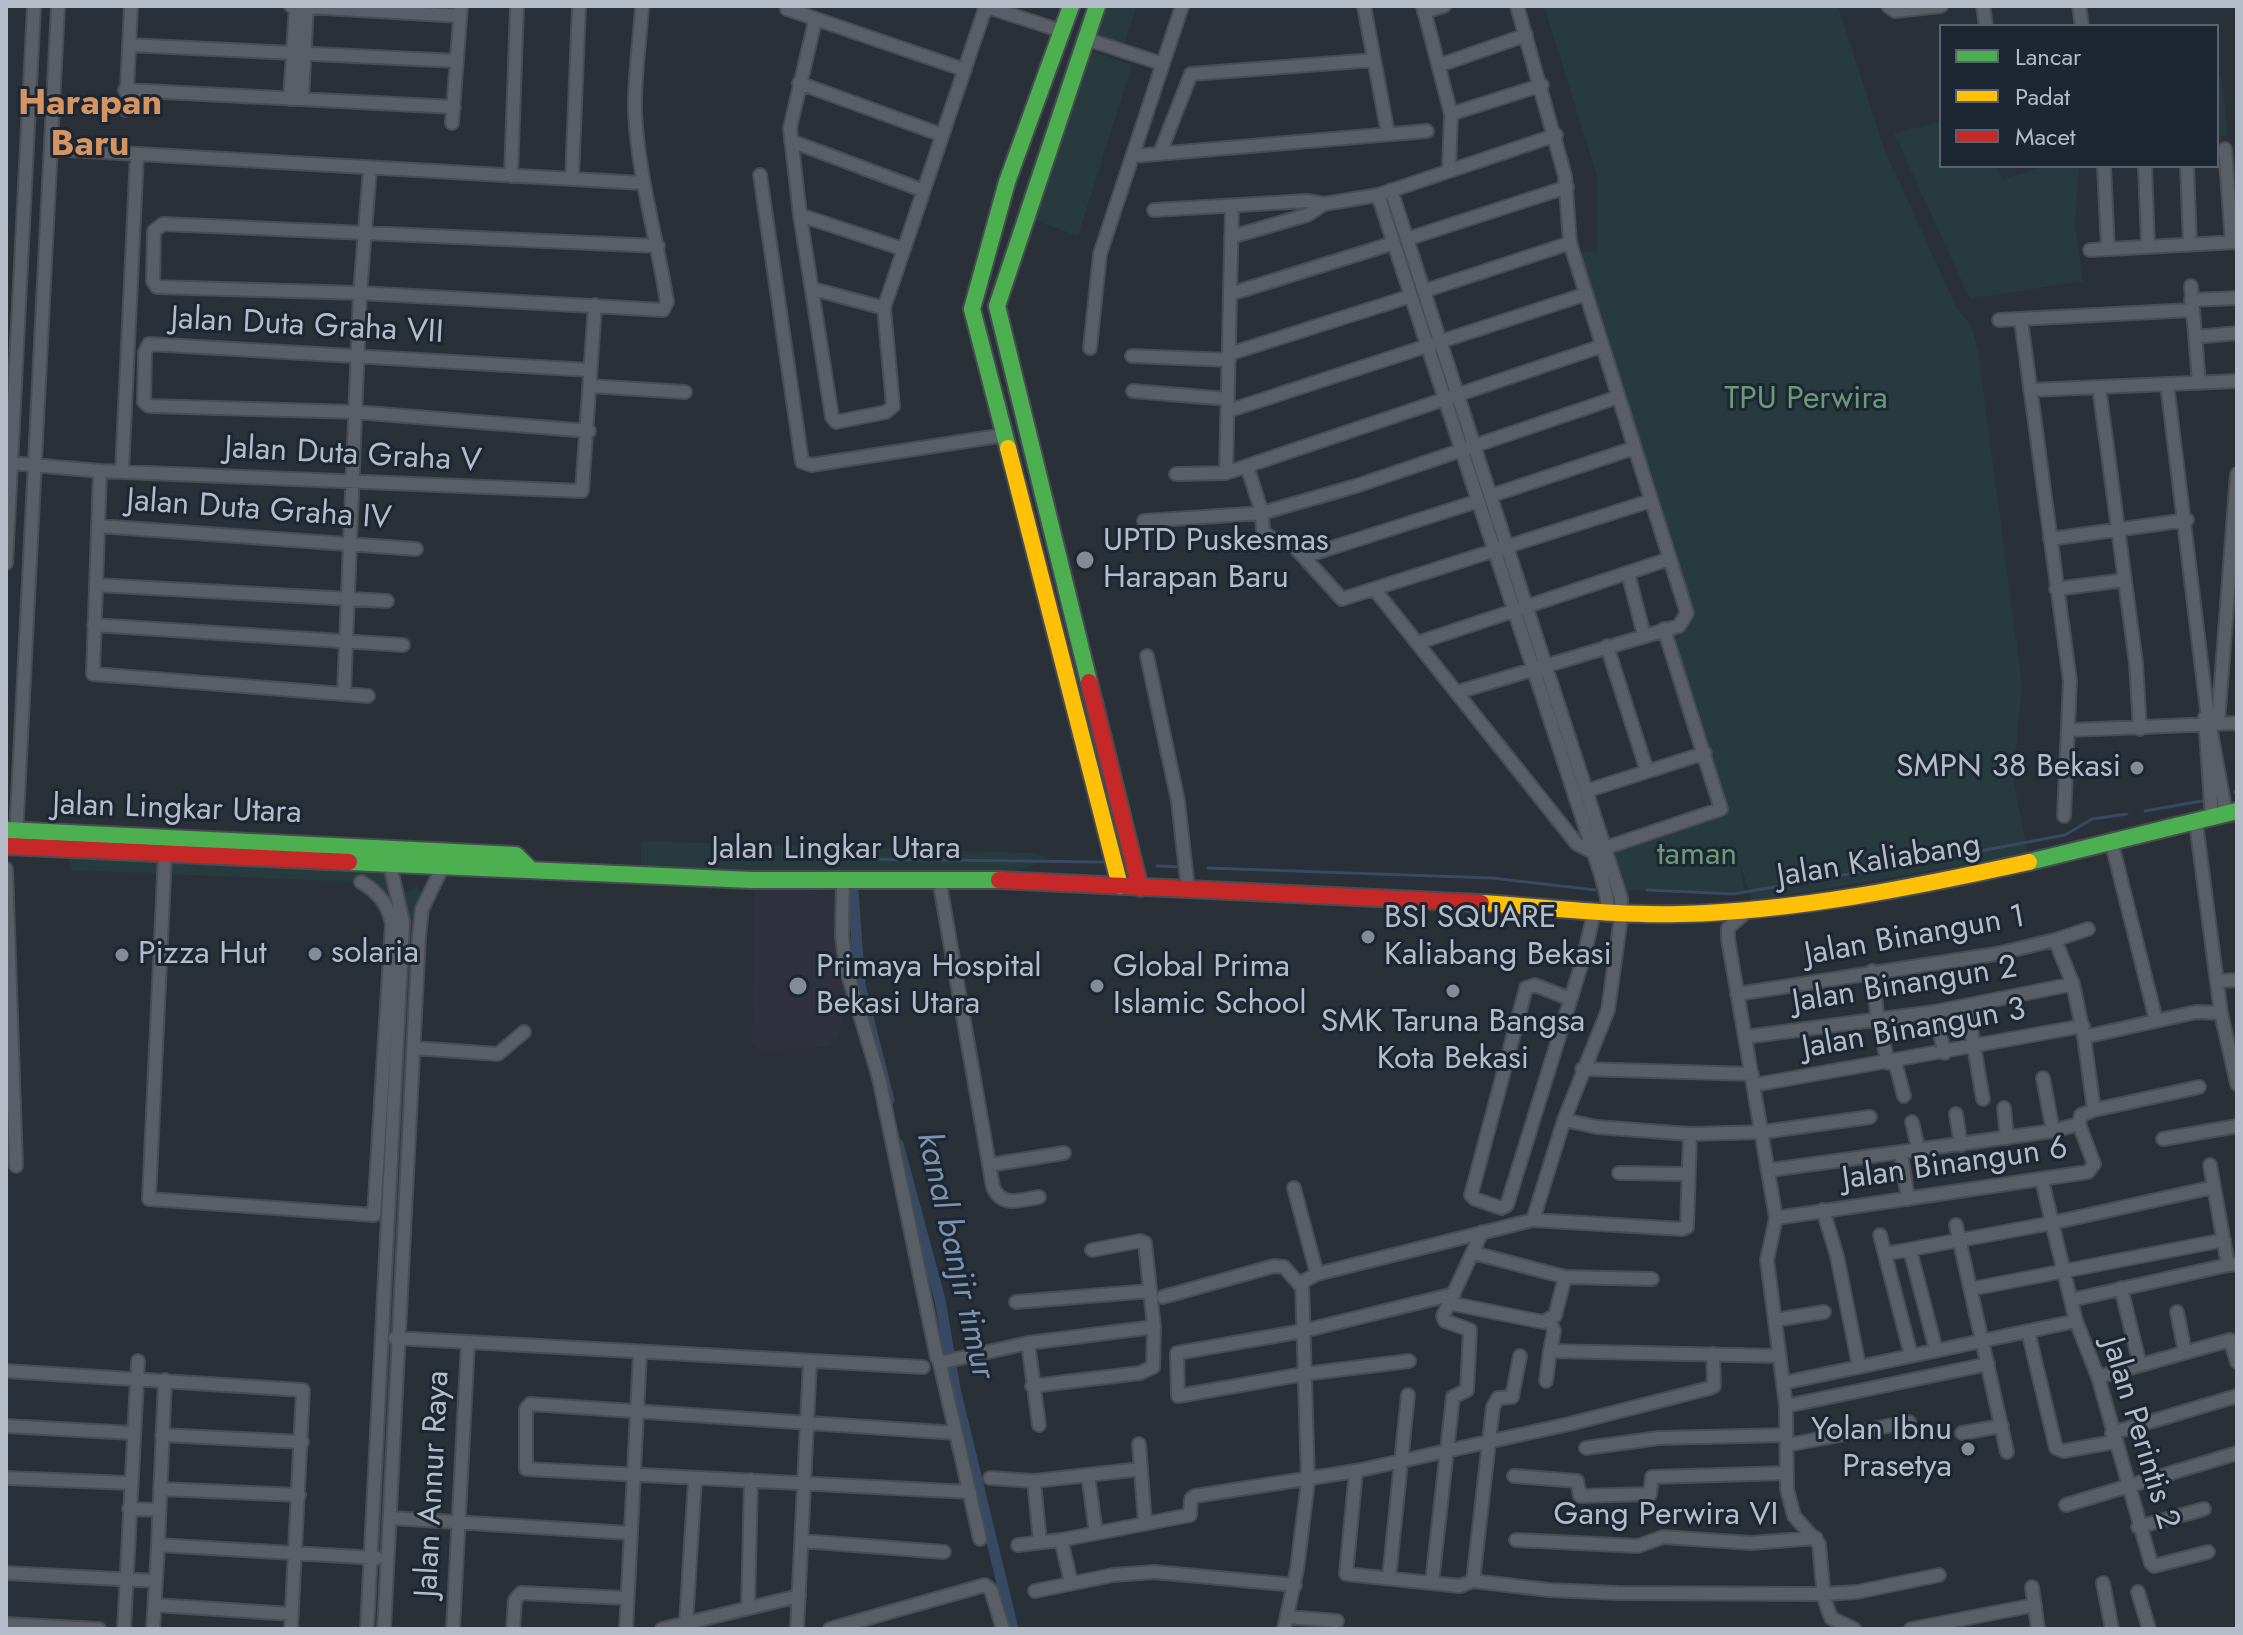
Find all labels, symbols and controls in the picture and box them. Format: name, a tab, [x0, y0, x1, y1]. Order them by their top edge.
legend	[1939, 24, 2219, 168]
text: Lancar	[2015, 39, 2081, 74]
text: Padat	[2015, 79, 2070, 114]
district label: Harapan Baru	[18, 83, 162, 168]
text: Macet	[2015, 119, 2076, 154]
street label: Jalan Duta Graha VII	[170, 301, 444, 353]
park label: TPU Perwira	[1724, 381, 1888, 419]
street label: Jalan Duta Graha V	[223, 430, 483, 482]
street label: Jalan Duta Graha IV	[125, 483, 393, 539]
place label: UPTD Puskesmas Harapan Baru	[1103, 523, 1329, 598]
marker: UPTD Puskesmas Harapan Baru	[1074, 549, 1096, 571]
place label: SMPN 38 Bekasi	[1896, 749, 2121, 787]
marker: SMPN 38 Bekasi	[2128, 759, 2146, 777]
street label: Jalan Lingkar Utara	[52, 786, 302, 834]
street label: Jalan Kaliabang	[1775, 827, 1983, 897]
street label: Jalan Lingkar Utara	[711, 831, 961, 869]
park label: taman	[1657, 837, 1737, 875]
street label: Jalan Binangun 1	[1802, 899, 2028, 975]
place label: BSI SQUARE Kaliabang Bekasi	[1384, 900, 1612, 975]
marker: BSI SQUARE Kaliabang Bekasi	[1359, 928, 1377, 946]
place label: solaria	[331, 935, 419, 973]
place label: Pizza Hut	[138, 936, 267, 974]
marker: solaria	[306, 945, 324, 963]
marker: Pizza Hut	[113, 946, 131, 964]
place label: Primaya Hospital Bekasi Utara	[816, 949, 1042, 1024]
place label: Global Prima Islamic School	[1113, 949, 1307, 1024]
street label: Jalan Binangun 2	[1790, 949, 2020, 1023]
marker: Primaya Hospital Bekasi Utara	[787, 975, 809, 997]
marker: Global Prima Islamic School	[1088, 977, 1106, 995]
marker: SMK Taruna Bangsa Kota Bekasi	[1444, 982, 1462, 1000]
street label: Jalan Binangun 3	[1799, 991, 2029, 1069]
place label: SMK Taruna Bangsa Kota Bekasi	[1321, 1004, 1585, 1079]
water label: kanal banjir timur	[906, 1129, 1002, 1383]
street label: Jalan Binangun 6	[1840, 1130, 2070, 1200]
street label: Jalan Perintis 2	[2092, 1334, 2186, 1534]
street label: Jalan Annur Raya	[409, 1370, 459, 1598]
place label: Yolan Ibnu Prasetya	[1811, 1412, 1952, 1487]
marker: Yolan Ibnu Prasetya	[1959, 1440, 1977, 1458]
street label: Gang Perwira VI	[1554, 1497, 1778, 1535]

